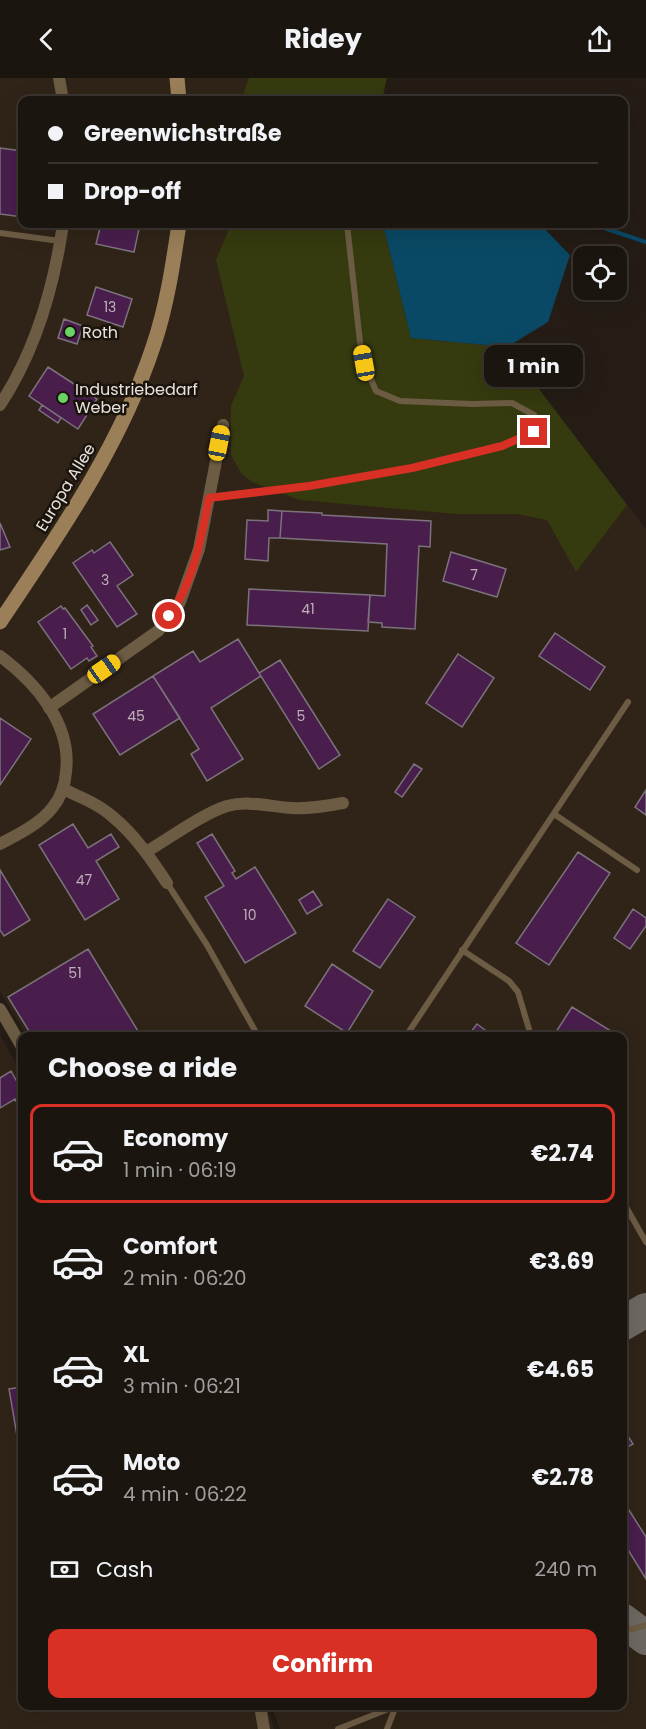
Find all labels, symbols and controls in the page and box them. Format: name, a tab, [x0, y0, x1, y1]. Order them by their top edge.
text: Ridey	[284, 20, 362, 57]
icon: back	[30, 23, 63, 56]
icon: share	[583, 23, 616, 56]
text: Greenwichstraße	[84, 118, 282, 149]
text: Drop-off	[84, 176, 181, 207]
map controls	[573, 246, 627, 300]
button: locate	[573, 246, 627, 300]
house number: 13	[104, 297, 116, 317]
place label: Roth	[82, 321, 118, 344]
marker: Roth	[63, 325, 77, 339]
car	[352, 344, 376, 382]
callout: 1 min	[484, 345, 584, 387]
text: 1 min	[507, 352, 560, 380]
place label: Industriebedarf Weber	[75, 378, 198, 419]
marker: Industriebedarf Weber	[56, 391, 70, 405]
route end	[520, 418, 547, 445]
car	[207, 424, 231, 462]
street label: Europa Allee	[30, 439, 101, 536]
house number: 7	[470, 565, 478, 585]
house number: 3	[101, 570, 109, 590]
house number: 41	[301, 599, 315, 619]
route start	[155, 602, 182, 629]
house number: 1	[63, 624, 67, 644]
car	[84, 651, 124, 687]
house number: 45	[127, 706, 145, 726]
house number: 5	[297, 706, 305, 726]
house number: 47	[76, 870, 93, 890]
house number: 10	[243, 905, 257, 925]
house number: 51	[68, 963, 82, 983]
text: Choose a ride	[48, 1049, 237, 1086]
text: Economy	[123, 1123, 228, 1154]
icon: car	[51, 1127, 105, 1181]
text: €2.74	[531, 1138, 594, 1169]
text: 1 min · 06:19	[123, 1156, 237, 1184]
text: Comfort	[123, 1231, 217, 1262]
icon: car	[51, 1235, 105, 1289]
text: €3.69	[529, 1246, 594, 1277]
text: 2 min · 06:20	[123, 1264, 247, 1292]
text: XL	[123, 1339, 149, 1370]
icon: car	[51, 1343, 105, 1397]
text: €4.65	[527, 1354, 594, 1385]
text: 3 min · 06:21	[123, 1372, 241, 1400]
text: Moto	[123, 1447, 180, 1478]
icon: car	[51, 1451, 105, 1505]
text: €2.78	[532, 1462, 594, 1493]
text: 4 min · 06:22	[123, 1480, 247, 1508]
icon: cash	[48, 1553, 81, 1586]
text: Cash	[96, 1554, 153, 1585]
text: 240 m	[534, 1555, 597, 1583]
button: Confirm	[48, 1629, 597, 1698]

